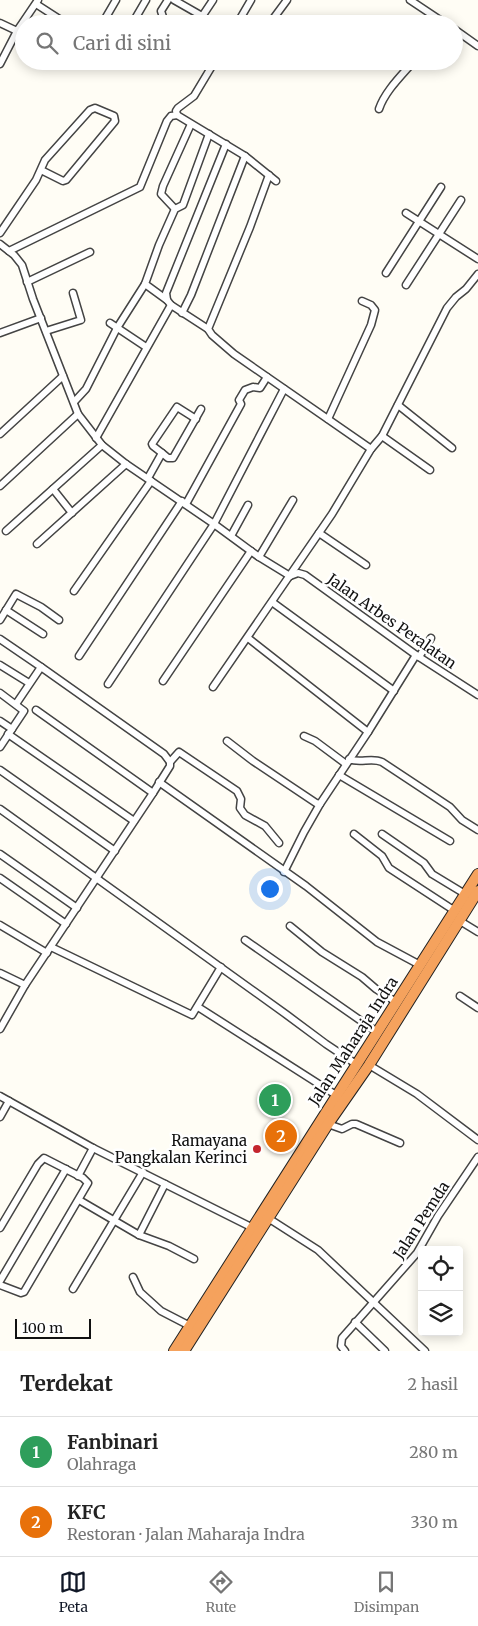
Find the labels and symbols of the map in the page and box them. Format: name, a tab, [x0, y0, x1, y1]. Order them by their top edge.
street label: Jalan Arbes Peralatan	[323, 569, 460, 673]
your location	[257, 876, 283, 902]
street label: Jalan Maharaja Indra	[304, 973, 402, 1110]
pin: 1	[259, 1081, 291, 1119]
pin: 2	[265, 1117, 297, 1155]
place label: Ramayana Pangkalan Kerinci	[115, 1131, 247, 1167]
marker: Ramayana Pangkalan Kerinci	[251, 1143, 263, 1155]
street label: Jalan Pemda	[388, 1178, 453, 1263]
scale bar	[15, 1316, 91, 1339]

